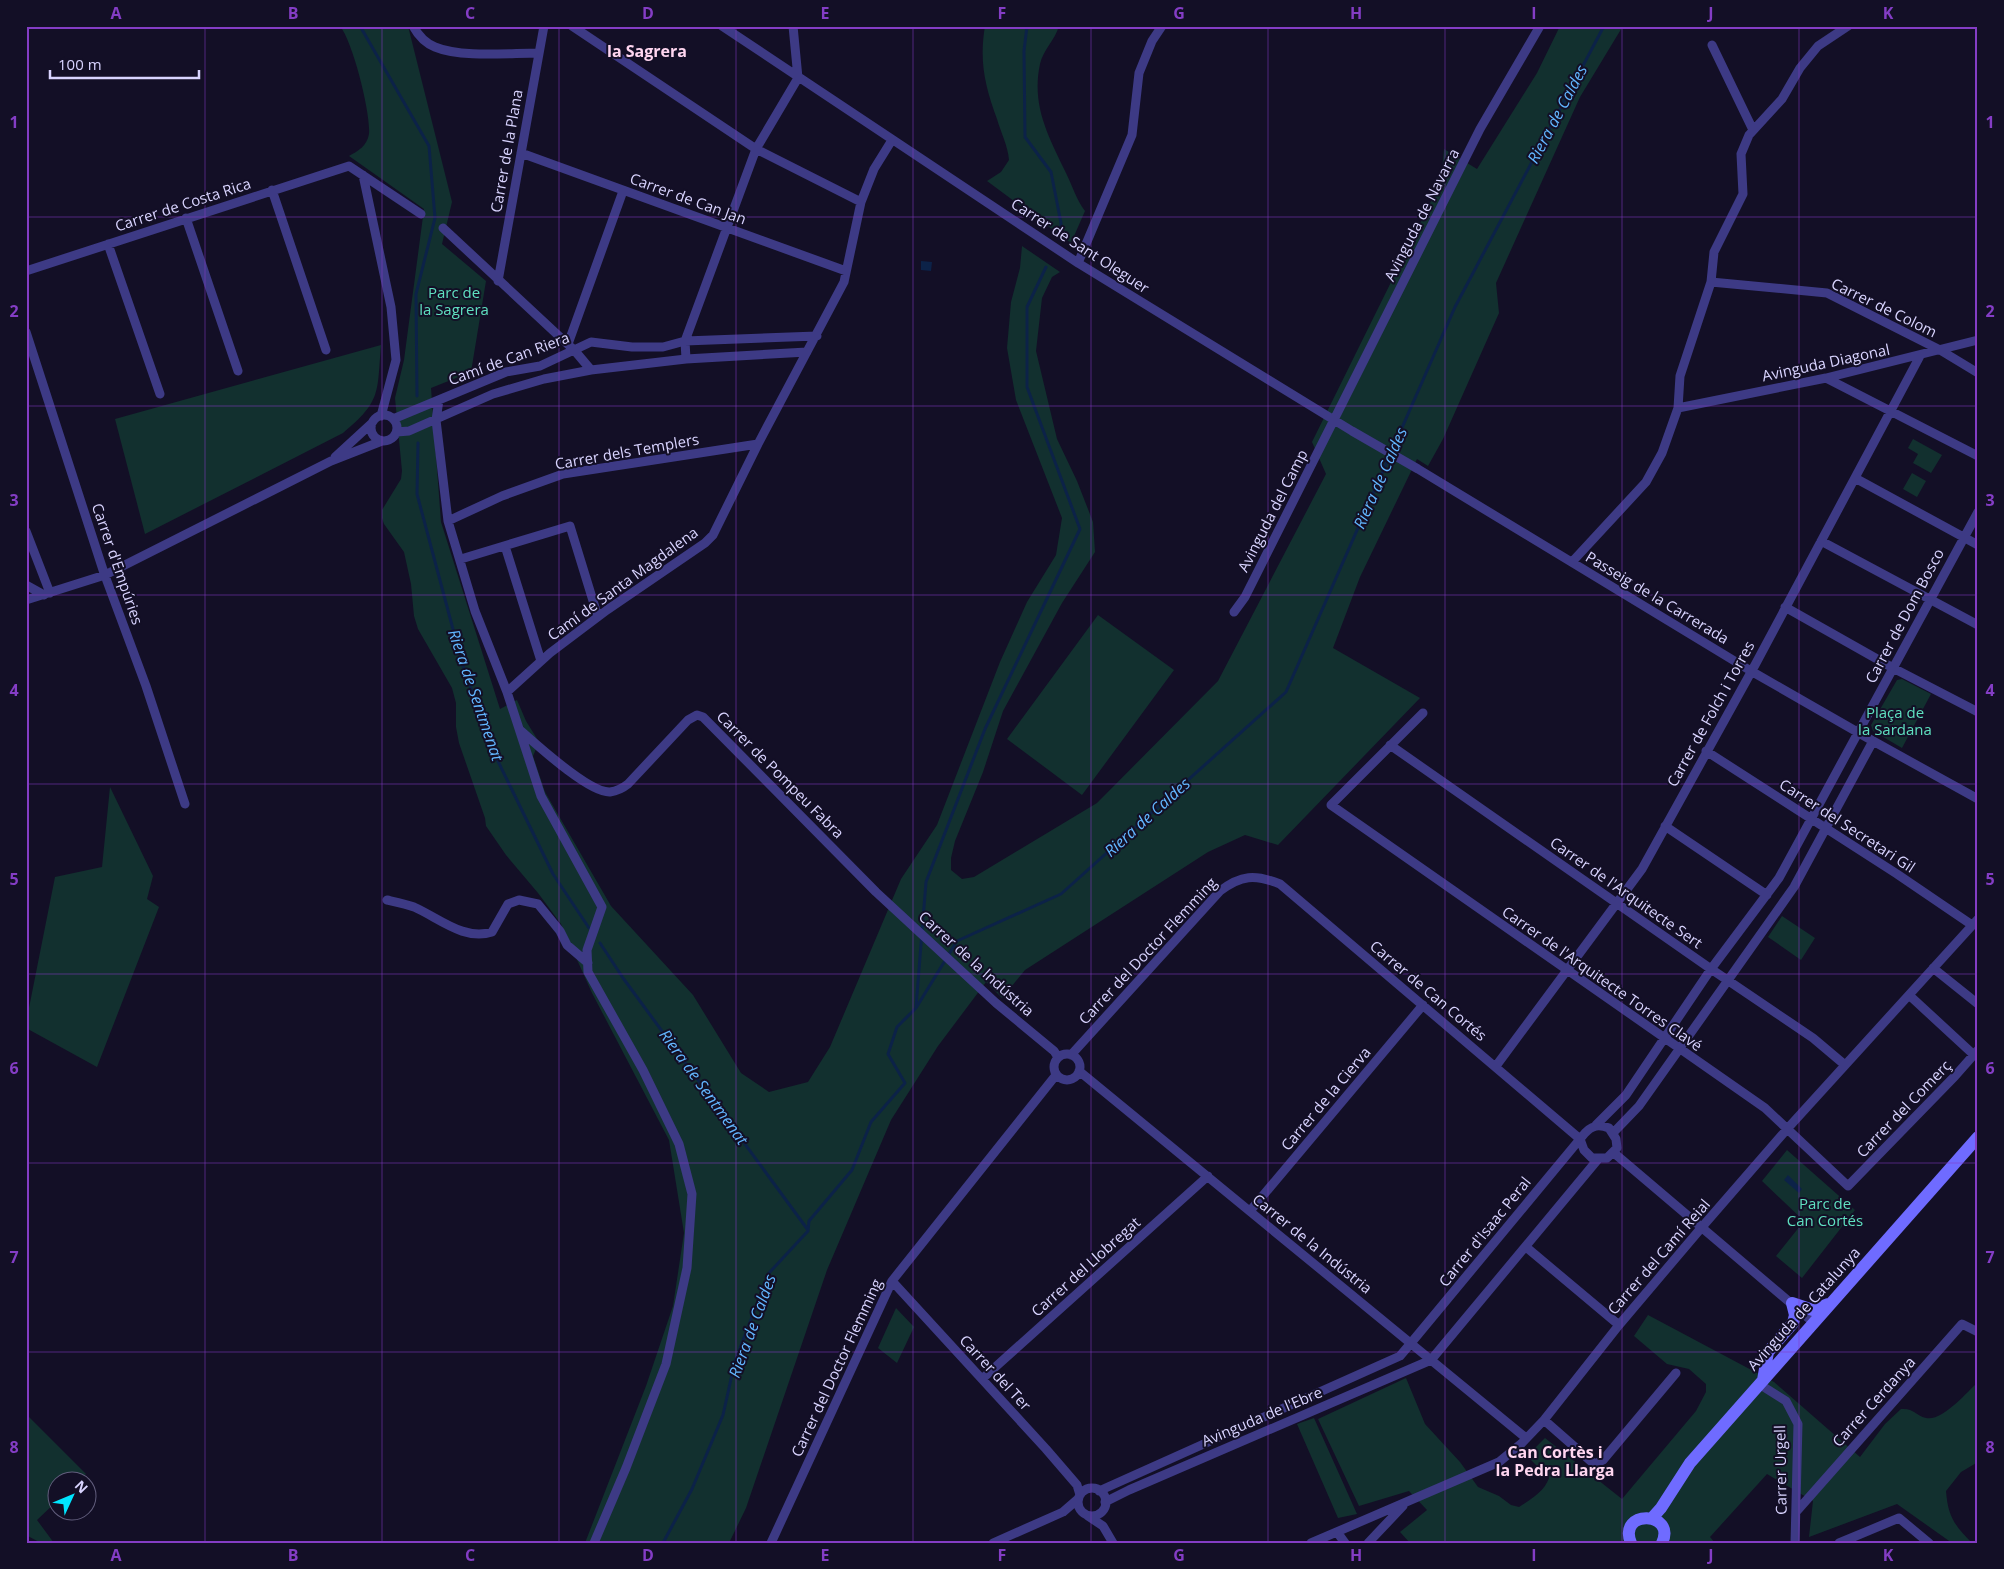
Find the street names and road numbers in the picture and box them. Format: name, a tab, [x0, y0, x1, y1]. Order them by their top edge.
street label: Carrer de la Plana	[485, 88, 527, 214]
street label: Avinguda de Navarra	[1379, 145, 1463, 284]
street label: Carrer de Can Jan	[627, 168, 749, 228]
street label: Carrer de Costa Rica	[112, 173, 253, 235]
street label: Carrer de Sant Oleguer	[1008, 193, 1153, 297]
street label: Carrer de Colom	[1828, 273, 1941, 341]
street label: Camí de Can Riera	[445, 327, 572, 389]
street label: Avinguda Diagonal	[1760, 339, 1892, 385]
street label: Carrer dels Templers	[553, 428, 701, 474]
street label: Avinguda del Camp	[1233, 446, 1312, 575]
street label: Carrer d'Empúries	[88, 500, 148, 627]
street label: Camí de Santa Magdalena	[543, 522, 702, 645]
street label: Carrer de Dom Bosco	[1860, 545, 1948, 686]
street label: Passeig de la Carrerada	[1582, 546, 1733, 648]
street label: Carrer de Folch i Torres	[1662, 637, 1759, 790]
street label: Carrer de Pompeu Fabra	[713, 706, 849, 842]
street label: Carrer del Secretari Gil	[1776, 774, 1919, 877]
street label: Carrer de l'Arquitecte Sert	[1546, 832, 1707, 952]
street label: Carrer del Doctor Flemming	[1074, 873, 1221, 1028]
street label: Carrer de l'Arquitecte Torres Clavé	[1499, 901, 1707, 1055]
street label: Carrer de la Indústria	[915, 906, 1039, 1020]
street label: Carrer de Can Cortés	[1366, 936, 1491, 1045]
street label: Carrer de la Cierva	[1276, 1042, 1375, 1154]
street label: Carrer del Comerç	[1852, 1055, 1955, 1161]
street label: Carrer d'Isaac Peral	[1434, 1172, 1535, 1290]
street label: Carrer de la Indústria	[1249, 1189, 1377, 1298]
street label: Carrer del Camí Reial	[1603, 1194, 1714, 1318]
street label: Carrer del Llobregat	[1027, 1212, 1144, 1321]
street label: Avinguda de Catalunya	[1742, 1242, 1864, 1374]
street label: Carrer del Doctor Flemming	[786, 1275, 886, 1460]
street label: Carrer del Ter	[955, 1330, 1036, 1414]
street label: Carrer Cerdanya	[1827, 1352, 1919, 1451]
street label: Avinguda de l'Ebre	[1198, 1382, 1325, 1451]
street label: Carrer Urgell	[1769, 1425, 1791, 1515]

